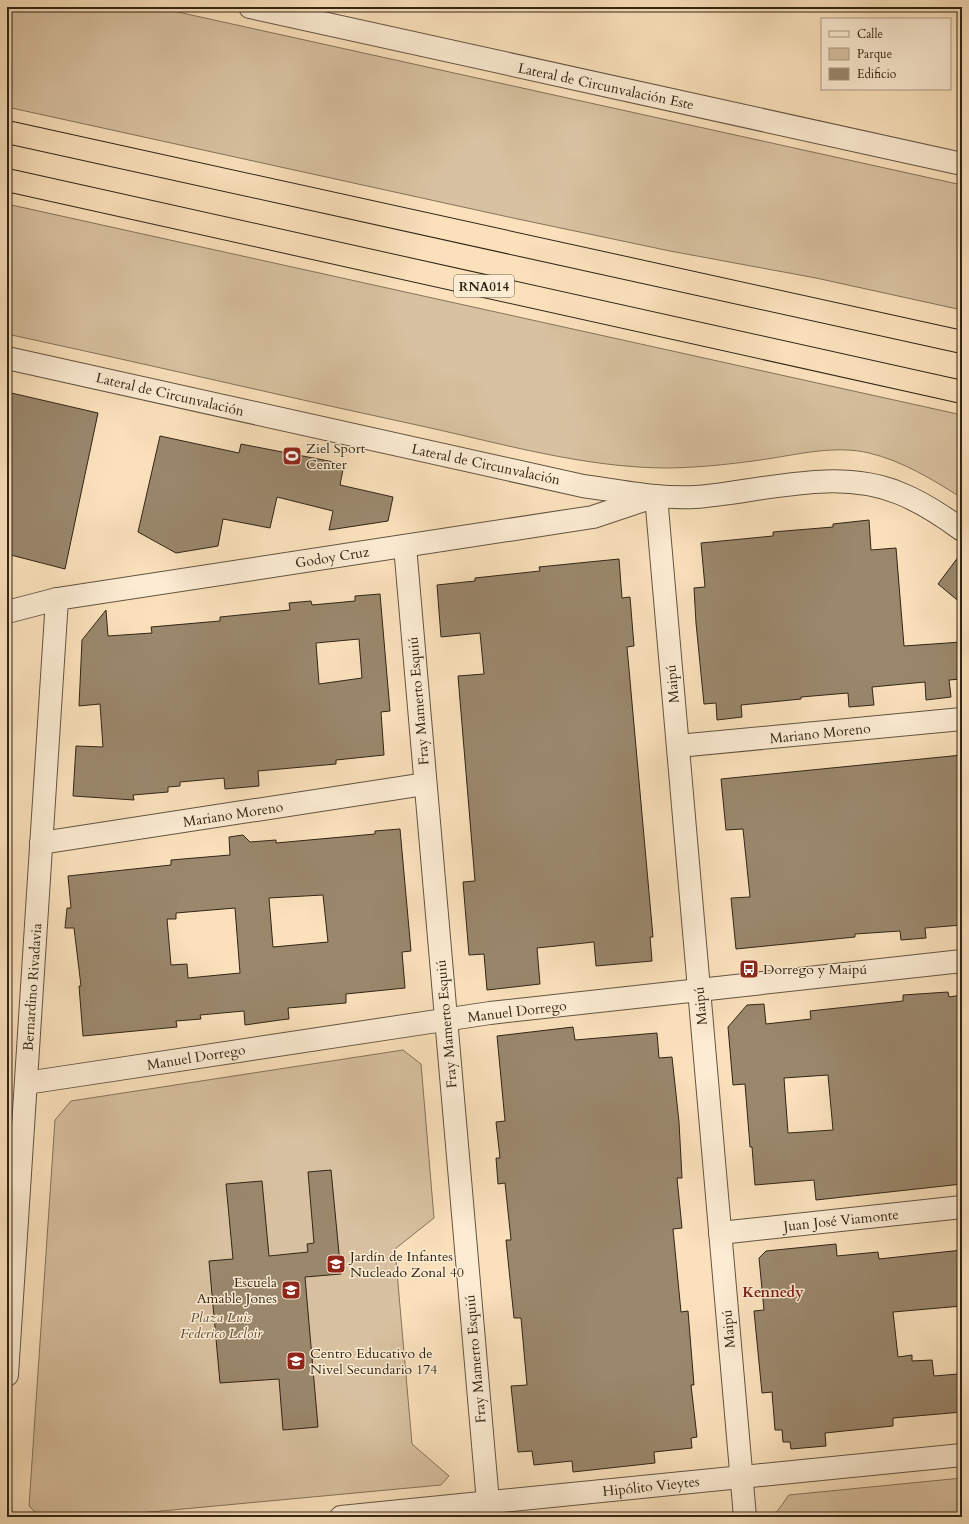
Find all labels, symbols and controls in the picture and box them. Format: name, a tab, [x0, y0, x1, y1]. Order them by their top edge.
legend	[821, 18, 951, 90]
text: Calle	[857, 26, 883, 42]
text: Parque	[857, 46, 892, 62]
street label: Lateral de Circunvalación Este	[516, 59, 696, 114]
text: Edificio	[857, 66, 897, 82]
road number: RNA014	[454, 275, 514, 297]
street label: Lateral de Circunvalación	[94, 368, 246, 421]
place label: Ziel Sport Center	[306, 439, 366, 474]
street label: Lateral de Circunvalación	[410, 439, 562, 490]
sports icon: Ziel Sport Center	[281, 445, 303, 467]
street label: Godoy Cruz	[294, 542, 371, 573]
street label: Fray Mamerto Esquiú	[403, 636, 434, 766]
street label: Maipú	[661, 664, 684, 704]
street label: Mariano Moreno	[769, 719, 872, 748]
street label: Mariano Moreno	[182, 797, 285, 832]
street label: Bernardino Rivadavia	[19, 922, 46, 1052]
bus stop icon: Dorrego y Maipú	[738, 958, 760, 980]
street label: Fray Mamerto Esquiú	[431, 959, 462, 1089]
place label: Dorrego y Maipú	[763, 960, 867, 979]
street label: Maipú	[689, 986, 712, 1026]
street label: Manuel Dorrego	[467, 996, 568, 1027]
street label: Manuel Dorrego	[145, 1040, 247, 1075]
street label: Juan José Viamonte	[781, 1205, 900, 1236]
place label: Jardín de Infantes Nucleado Zonal 40	[348, 1247, 464, 1282]
school or university icon: Jardín de Infantes Nucleado Zonal 40	[325, 1253, 347, 1275]
place label: Escuela Amable Jones	[197, 1273, 277, 1308]
school or university icon: Escuela Amable Jones	[280, 1279, 302, 1301]
district label: Kennedy	[742, 1282, 804, 1302]
street label: Fray Mamerto Esquiú	[460, 1294, 491, 1424]
park label: Plaza Luis Federico Leloir	[180, 1308, 262, 1343]
street label: Maipú	[717, 1309, 740, 1349]
place label: Centro Educativo de Nivel Secundario 174	[310, 1344, 437, 1379]
school or university icon: Centro Educativo de Nivel Secundario 174	[285, 1350, 307, 1372]
street label: Hipólito Vieytes	[602, 1472, 701, 1501]

